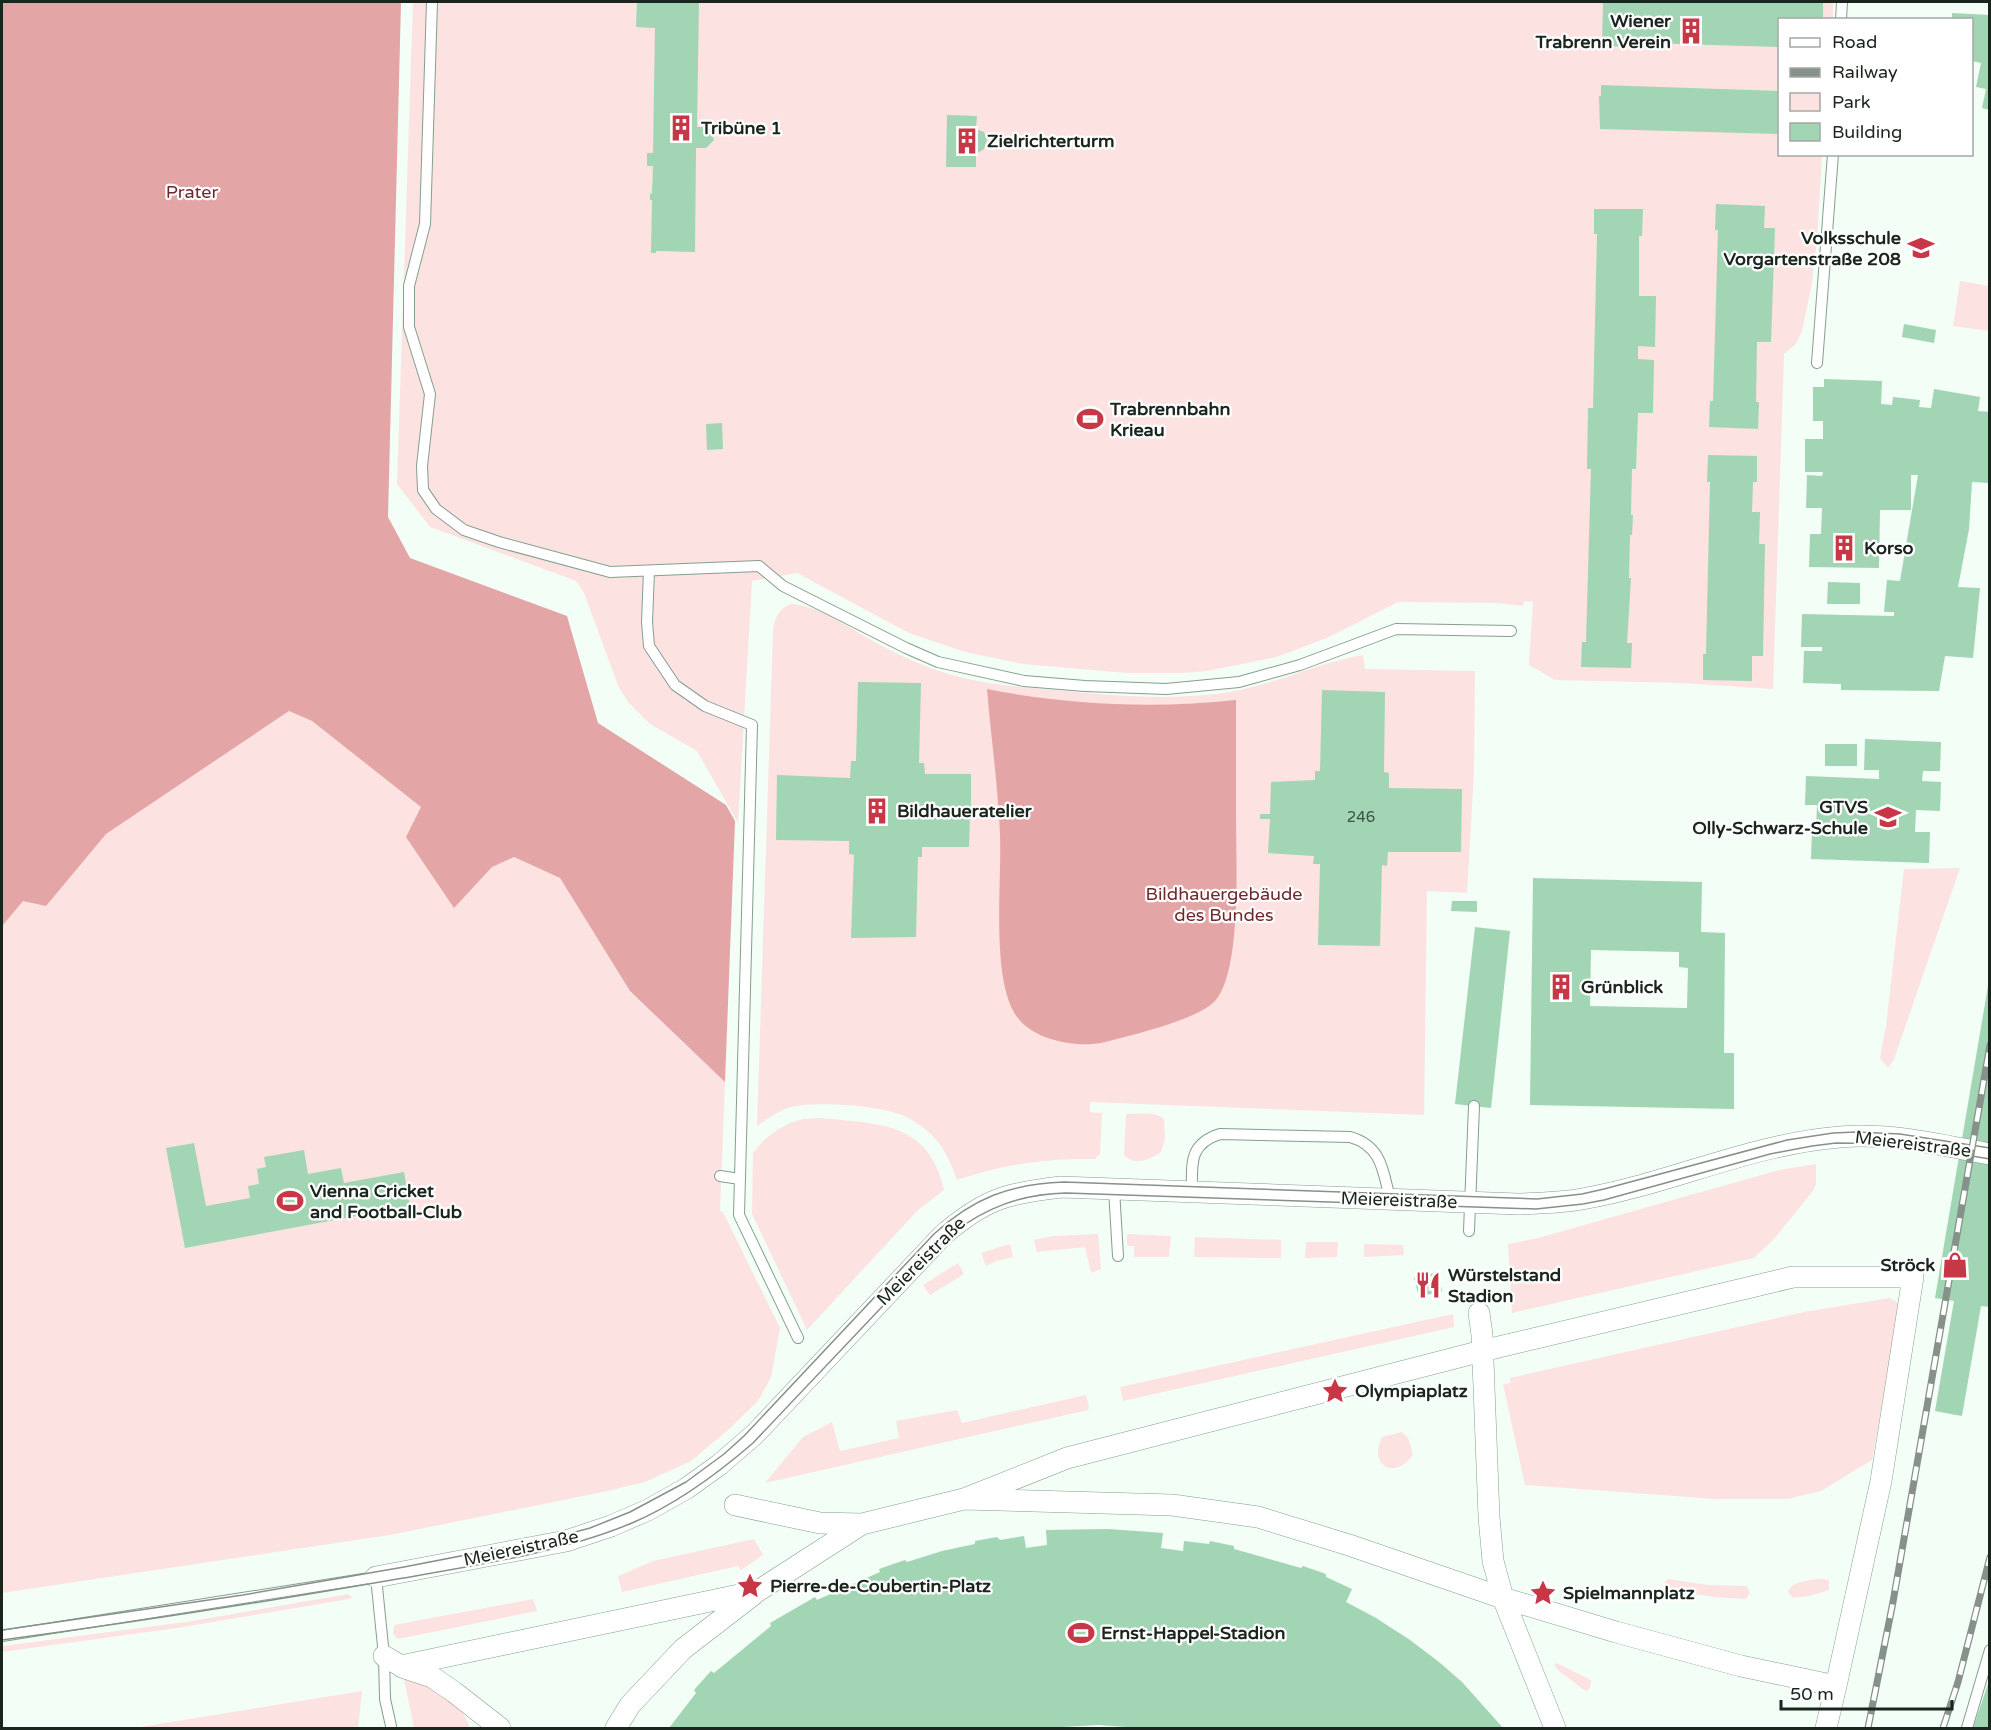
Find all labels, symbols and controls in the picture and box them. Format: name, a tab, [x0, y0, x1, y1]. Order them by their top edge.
place label: Wiener Trabrenn Verein	[1534, 10, 1672, 53]
building icon: Wiener Trabrenn Verein	[1676, 16, 1706, 46]
legend	[1778, 18, 1973, 156]
text: Road	[1832, 31, 1877, 53]
text: Railway	[1832, 61, 1898, 83]
text: Park	[1832, 91, 1871, 113]
building icon: Tribüne 1	[666, 113, 696, 143]
place label: Tribüne 1	[700, 117, 782, 139]
text: Building	[1832, 121, 1902, 143]
building icon: Zielrichterturm	[952, 126, 982, 156]
place label: Zielrichterturm	[987, 130, 1114, 152]
park label: Prater	[166, 181, 218, 203]
place label: Volksschule Vorgartenstraße 208	[1723, 227, 1901, 270]
school or university icon: Volksschule Vorgartenstraße 208	[1906, 233, 1936, 263]
place label: Trabrennbahn Krieau	[1109, 398, 1230, 441]
sports icon: Trabrennbahn Krieau	[1075, 404, 1105, 434]
building icon: Korso	[1829, 533, 1859, 563]
place label: Korso	[1864, 537, 1914, 559]
building icon: Bildhaueratelier	[862, 796, 892, 826]
place label: GTVS Olly-Schwarz-Schule	[1692, 796, 1868, 839]
place label: Bildhaueratelier	[897, 800, 1033, 822]
school or university icon: GTVS Olly-Schwarz-Schule	[1873, 802, 1903, 832]
house number: 246	[1347, 808, 1375, 826]
park label: Bildhauergebäude des Bundes	[1146, 883, 1302, 926]
building icon: Grünblick	[1546, 972, 1576, 1002]
place label: Grünblick	[1581, 976, 1663, 998]
street label: Meiereistraße	[1854, 1126, 1972, 1162]
place label: Vienna Cricket and Football-Club	[310, 1180, 462, 1223]
sports icon: Vienna Cricket and Football-Club	[275, 1186, 305, 1216]
street label: Meiereistraße	[1340, 1187, 1458, 1213]
street label: Meiereistraße	[872, 1212, 970, 1310]
shop icon: Ströck	[1940, 1250, 1970, 1280]
place label: Ströck	[1880, 1254, 1935, 1276]
place label: Würstelstand Stadion	[1448, 1264, 1561, 1307]
restaurant icon: Würstelstand Stadion	[1413, 1270, 1443, 1300]
place icon: Olympiaplatz	[1320, 1376, 1350, 1406]
place label: Olympiaplatz	[1355, 1380, 1468, 1402]
street label: Meiereistraße	[462, 1525, 580, 1571]
place icon: Pierre-de-Coubertin-Platz	[735, 1571, 765, 1601]
place label: Pierre-de-Coubertin-Platz	[770, 1575, 991, 1597]
place icon: Spielmannplatz	[1528, 1578, 1558, 1608]
place label: Spielmannplatz	[1563, 1582, 1695, 1604]
sports icon: Ernst-Happel-Stadion	[1066, 1618, 1096, 1648]
place label: Ernst-Happel-Stadion	[1101, 1622, 1285, 1644]
scale bar	[1781, 1673, 1952, 1711]
text: 50 m	[1790, 1683, 1834, 1705]

